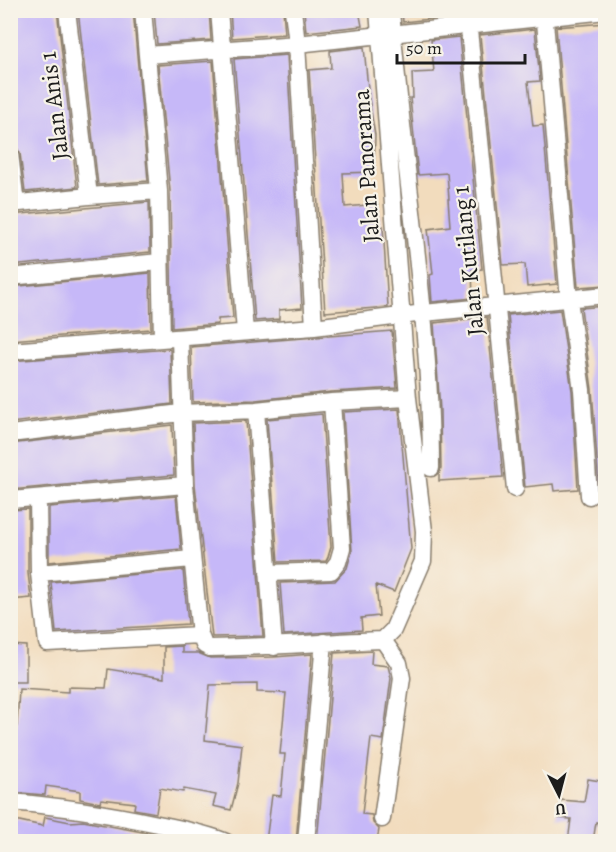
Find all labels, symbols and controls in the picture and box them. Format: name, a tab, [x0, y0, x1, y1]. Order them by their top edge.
scale bar	[397, 27, 524, 65]
text: 50 m	[406, 36, 442, 60]
street label: Jalan Anis 1	[31, 50, 77, 162]
street label: Jalan Panorama	[345, 87, 387, 244]
street label: Jalan Kutilang 1	[444, 184, 492, 338]
north arrow	[529, 765, 589, 825]
text: U	[554, 797, 567, 820]

